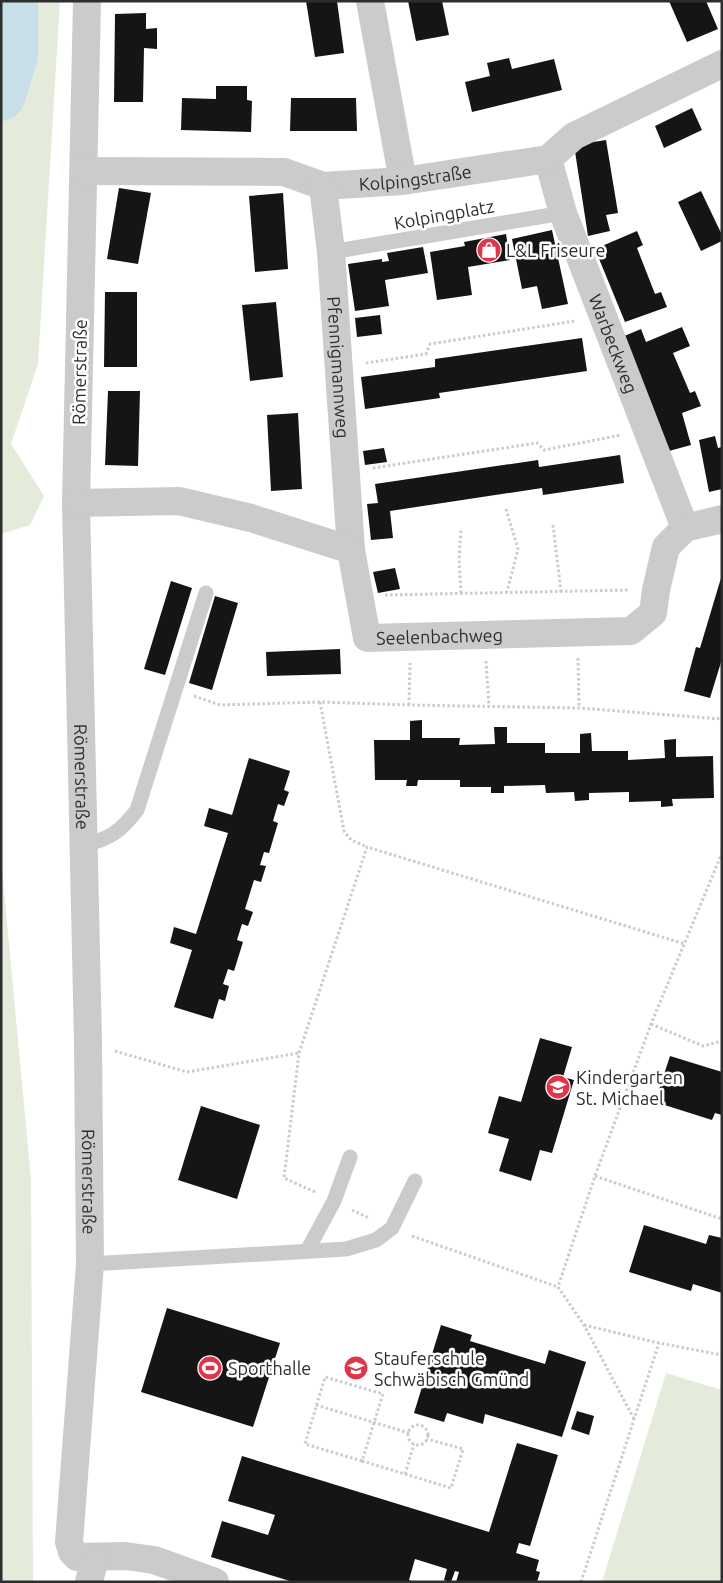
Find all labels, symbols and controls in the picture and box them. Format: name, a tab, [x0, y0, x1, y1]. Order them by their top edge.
street label: Kolpingstraße	[358, 161, 473, 194]
street label: Kolpingplatz	[392, 195, 496, 233]
shop icon: L&L Friseure	[476, 237, 502, 263]
place label: L&L Friseure	[506, 240, 605, 260]
street label: Warbeckweg	[585, 291, 642, 396]
street label: Pfennigmannweg	[324, 296, 353, 439]
street label: Römerstraße	[68, 319, 90, 425]
street label: Seelenbachweg	[376, 624, 503, 648]
street label: Römerstraße	[71, 724, 93, 830]
place label: Kindergarten St. Michael	[576, 1067, 683, 1108]
school or university icon: Kindergarten St. Michael	[545, 1074, 571, 1100]
street label: Römerstraße	[79, 1129, 100, 1235]
place label: Stauferschule Schwäbisch Gmünd	[374, 1348, 529, 1389]
sports icon: Sporthalle	[197, 1355, 223, 1381]
school or university icon: Stauferschule Schwäbisch Gmünd	[343, 1355, 369, 1381]
place label: Sporthalle	[228, 1358, 311, 1378]

